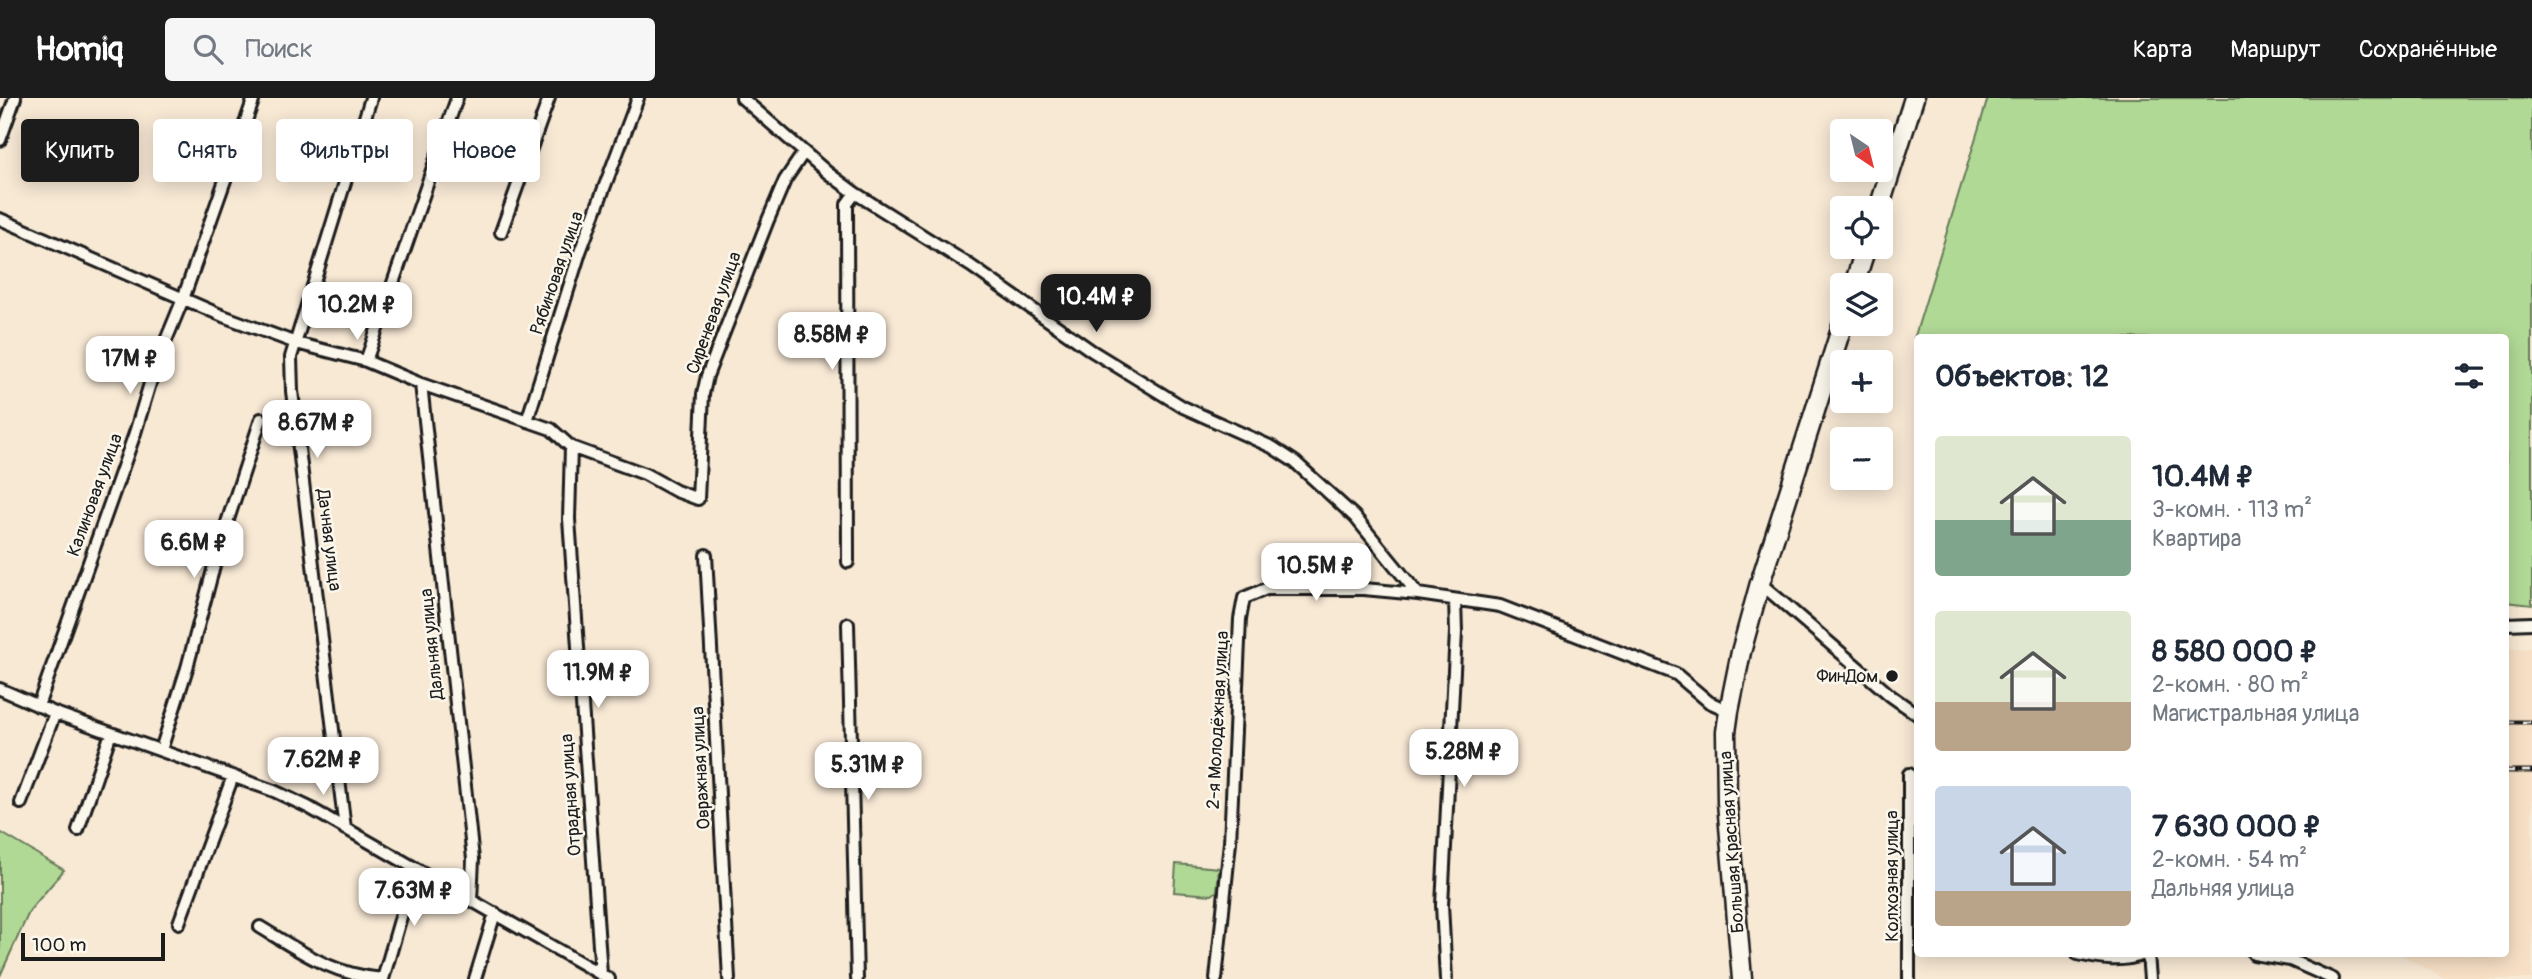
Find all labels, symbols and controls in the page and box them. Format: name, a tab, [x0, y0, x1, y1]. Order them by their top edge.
search box	[165, 18, 655, 81]
text: Homiq	[35, 29, 123, 70]
icon: search	[189, 30, 227, 68]
text: Поиск	[245, 33, 313, 65]
text: Карта	[2133, 35, 2192, 64]
text: Маршрут	[2230, 35, 2321, 64]
text: Сохранённые	[2359, 35, 2497, 64]
chip: Купить	[21, 119, 139, 182]
chip: Снять	[153, 119, 262, 182]
chip: Фильтры	[276, 119, 413, 182]
chip: Новое	[427, 119, 540, 182]
north arrow	[1830, 119, 1894, 182]
map controls	[1830, 119, 1893, 490]
button: locate	[1830, 196, 1893, 259]
street label: Рябиновая улица	[525, 208, 589, 338]
street label: Сиреневая улица	[681, 249, 747, 377]
button: layers	[1830, 273, 1893, 336]
pin: 10.4M ₽	[1031, 274, 1161, 334]
pin: 10.2M ₽	[292, 282, 422, 342]
text: 10.4M ₽	[1057, 282, 1135, 311]
text: 10.2M ₽	[318, 290, 396, 319]
pin: 8.58M ₽	[767, 313, 897, 372]
text: 8.58M ₽	[794, 320, 870, 349]
pin: 17M ₽	[81, 336, 179, 396]
text: 17M ₽	[102, 344, 158, 373]
button: +	[1830, 350, 1893, 413]
icon: filters	[2450, 357, 2488, 395]
text: Объектов: 12	[1935, 358, 2109, 395]
pin: 8.67M ₽	[252, 400, 382, 460]
text: 8.67M ₽	[278, 408, 356, 437]
button: −	[1830, 427, 1893, 490]
street label: Калиновая улица	[62, 430, 128, 560]
text: 10.4M ₽	[2152, 458, 2254, 495]
icon: home	[1991, 464, 2075, 548]
street label: Дачная улица	[311, 487, 347, 592]
text: 3-комн. · 113 m²	[2152, 495, 2312, 524]
pin: 6.6M ₽	[137, 520, 251, 580]
text: Квартира	[2152, 524, 2241, 553]
text: 6.6M ₽	[160, 528, 228, 557]
pin: 10.5M ₽	[1251, 544, 1381, 603]
text: 10.5M ₽	[1277, 551, 1355, 580]
street label: Дальняя улица	[415, 587, 449, 702]
street label: 2-я Молодёжная улица	[1202, 630, 1234, 810]
text: 8 580 000 ₽	[2152, 633, 2318, 670]
icon: home	[1991, 639, 2075, 723]
pin: 11.9M ₽	[533, 650, 663, 710]
text: 11.9M ₽	[563, 658, 633, 687]
place label: ФинДом	[1817, 665, 1878, 688]
marker: ФинДом	[1884, 668, 1900, 684]
text: 2-комн. · 80 m²	[2152, 670, 2309, 699]
text: Магистральная улица	[2152, 699, 2360, 728]
street label: Овражная улица	[686, 706, 716, 830]
pin: 5.28M ₽	[1399, 730, 1529, 789]
street label: Отрадная улица	[555, 733, 587, 857]
text: 5.28M ₽	[1425, 737, 1503, 766]
pin: 7.62M ₽	[258, 738, 388, 797]
pin: 5.31M ₽	[803, 742, 933, 802]
text: 7.62M ₽	[284, 745, 362, 774]
text: 5.31M ₽	[831, 750, 905, 779]
street label: Большая Красная улица	[1714, 750, 1750, 934]
text: 7 630 000 ₽	[2152, 808, 2322, 845]
street label: Колхозная улица	[1881, 810, 1904, 942]
icon: home	[1991, 814, 2075, 898]
text: 2-комн. · 54 m²	[2152, 845, 2307, 874]
pin: 7.63M ₽	[349, 868, 479, 928]
text: Дальняя улица	[2152, 874, 2295, 903]
text: 7.63M ₽	[375, 876, 453, 905]
scale bar	[21, 930, 164, 962]
text: 100 m	[32, 933, 86, 957]

